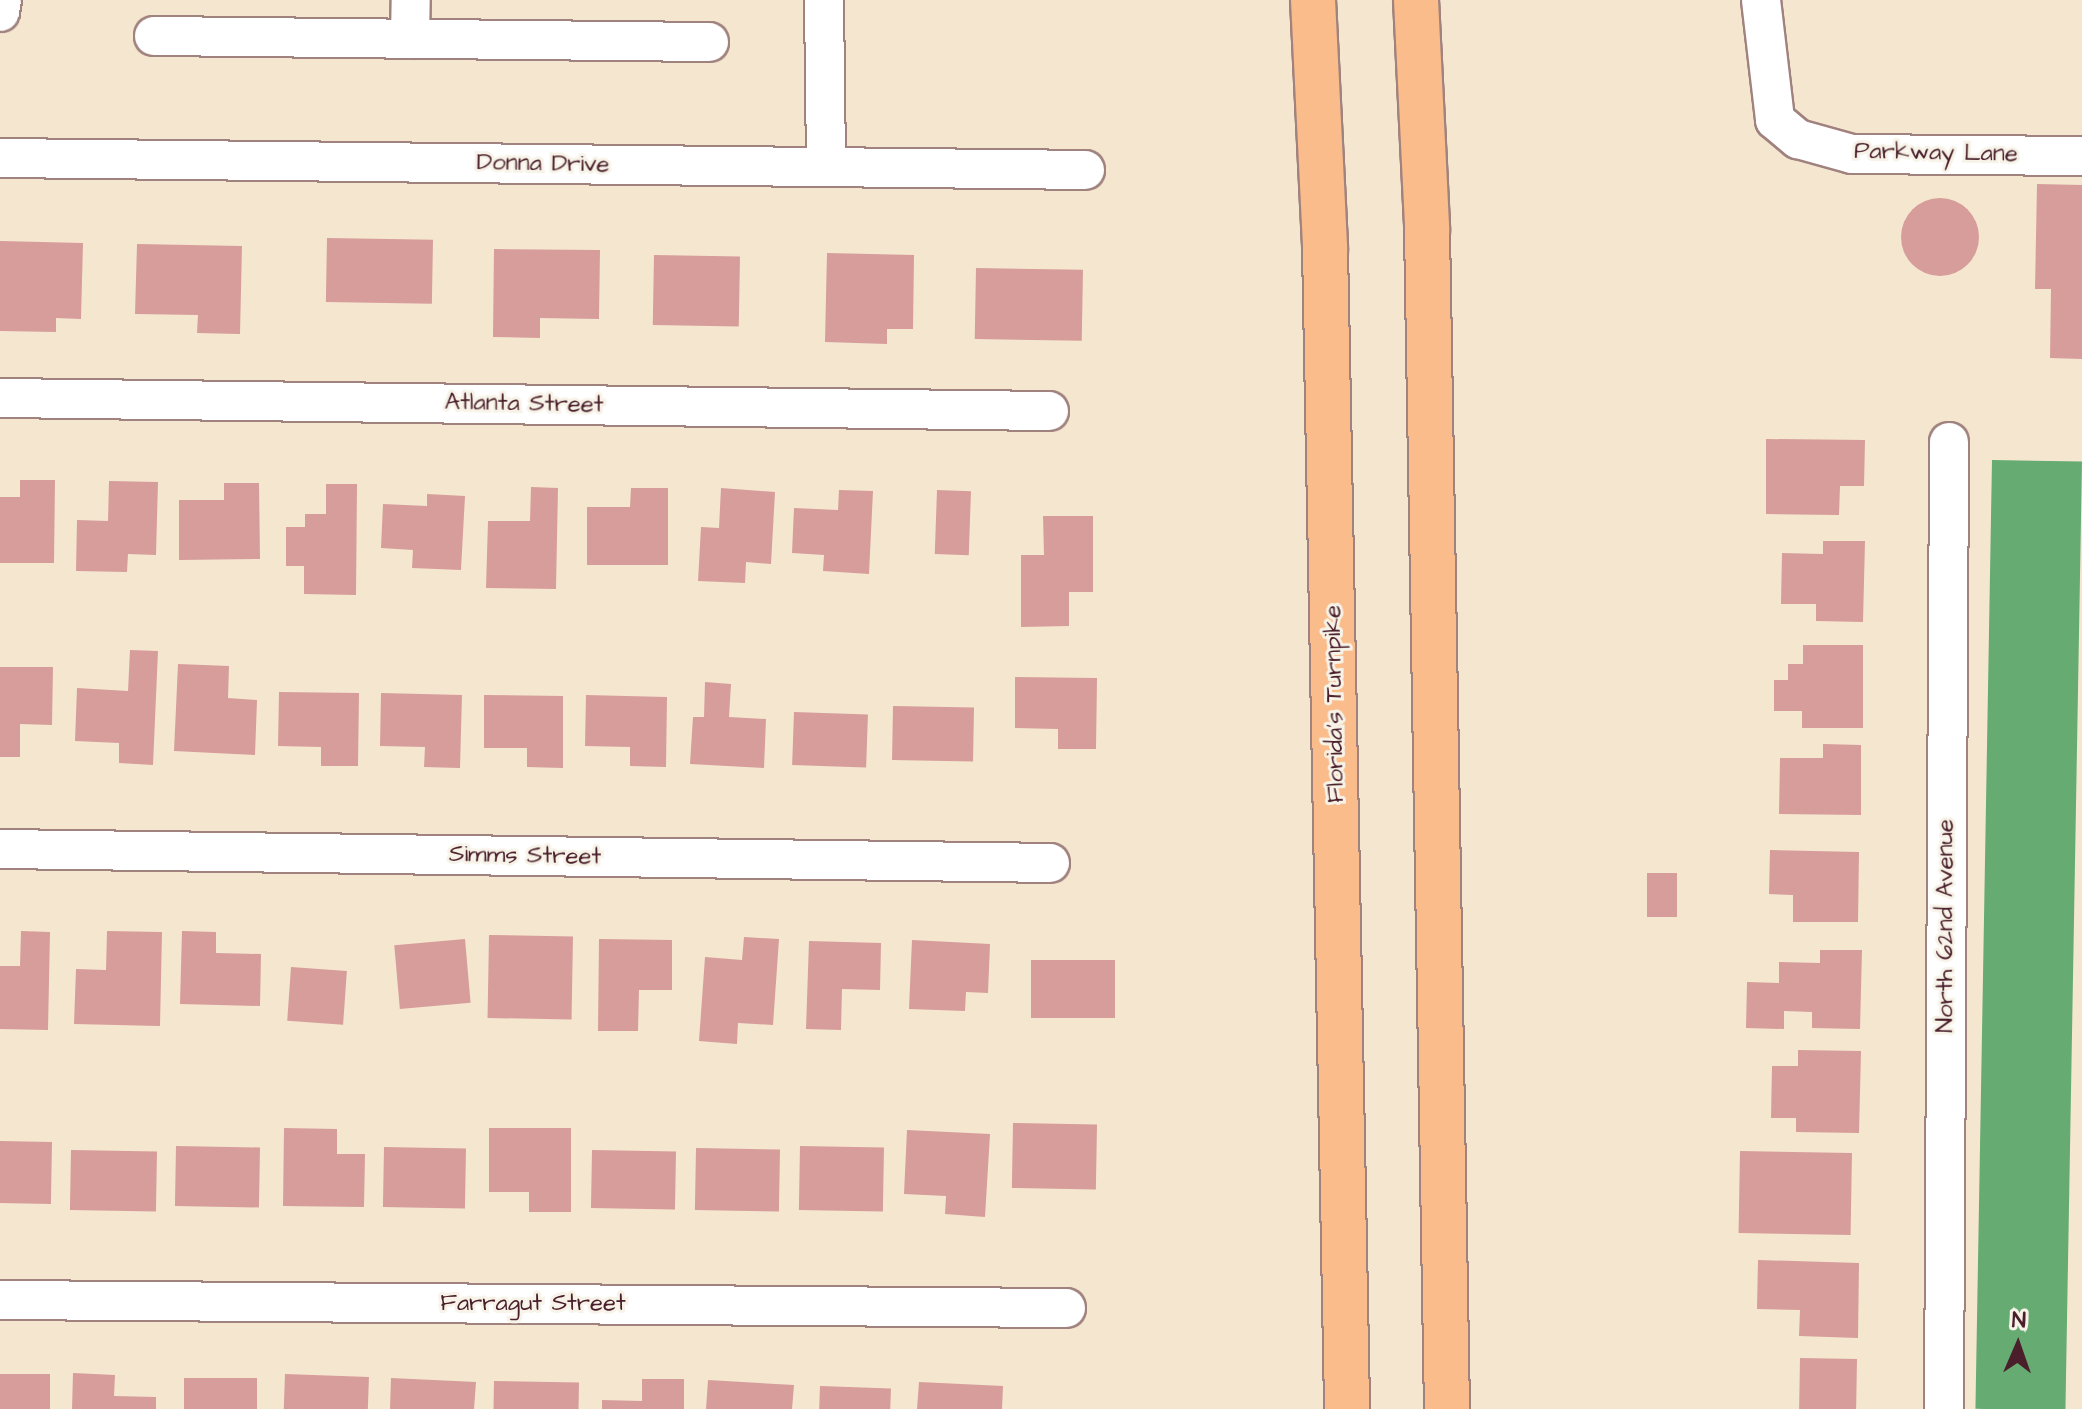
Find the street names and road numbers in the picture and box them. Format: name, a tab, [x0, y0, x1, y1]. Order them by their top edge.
street label: Parkway Lane	[1854, 137, 2018, 169]
street label: Donna Drive	[476, 148, 610, 180]
street label: Atlanta Street	[444, 388, 604, 420]
street label: Florida's Turnpike	[1319, 605, 1351, 803]
street label: North 62nd Avenue	[1932, 819, 1960, 1033]
street label: Simms Street	[449, 840, 601, 872]
street label: Farragut Street	[440, 1290, 626, 1318]

